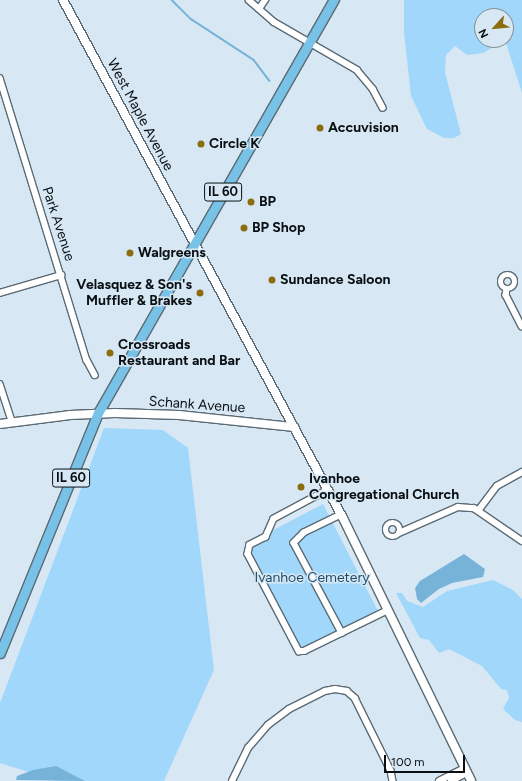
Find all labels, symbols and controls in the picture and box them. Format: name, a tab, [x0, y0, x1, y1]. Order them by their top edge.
north arrow	[474, 8, 514, 48]
text: N	[476, 26, 491, 40]
street label: West Maple Avenue	[103, 56, 177, 174]
place label: Accuvision	[328, 120, 399, 136]
marker: Accuvision	[315, 123, 325, 133]
place label: Circle K	[209, 136, 260, 152]
marker: Circle K	[196, 139, 206, 149]
road number: IL 60	[204, 181, 242, 203]
street label: Park Avenue	[38, 185, 78, 263]
place label: BP	[259, 194, 276, 210]
marker: BP	[246, 197, 256, 207]
place label: BP Shop	[252, 220, 305, 236]
marker: BP Shop	[239, 223, 249, 233]
place label: Walgreens	[138, 245, 206, 261]
marker: Walgreens	[125, 248, 135, 258]
place label: Sundance Saloon	[280, 272, 391, 288]
marker: Sundance Saloon	[267, 275, 277, 285]
place label: Velasquez & Son's Muffler & Brakes	[76, 277, 192, 310]
marker: Velasquez & Son's Muffler & Brakes	[195, 288, 205, 298]
place label: Crossroads Restaurant and Bar	[118, 337, 240, 370]
marker: Crossroads Restaurant and Bar	[105, 348, 115, 358]
street label: Schank Avenue	[148, 393, 246, 417]
road number: IL 60	[52, 467, 90, 489]
place label: Ivanhoe Congregational Church	[309, 471, 459, 504]
marker: Ivanhoe Congregational Church	[296, 482, 306, 492]
park label: Ivanhoe Cemetery	[254, 570, 370, 586]
scale bar	[386, 747, 467, 773]
text: 100 m	[391, 755, 425, 769]

